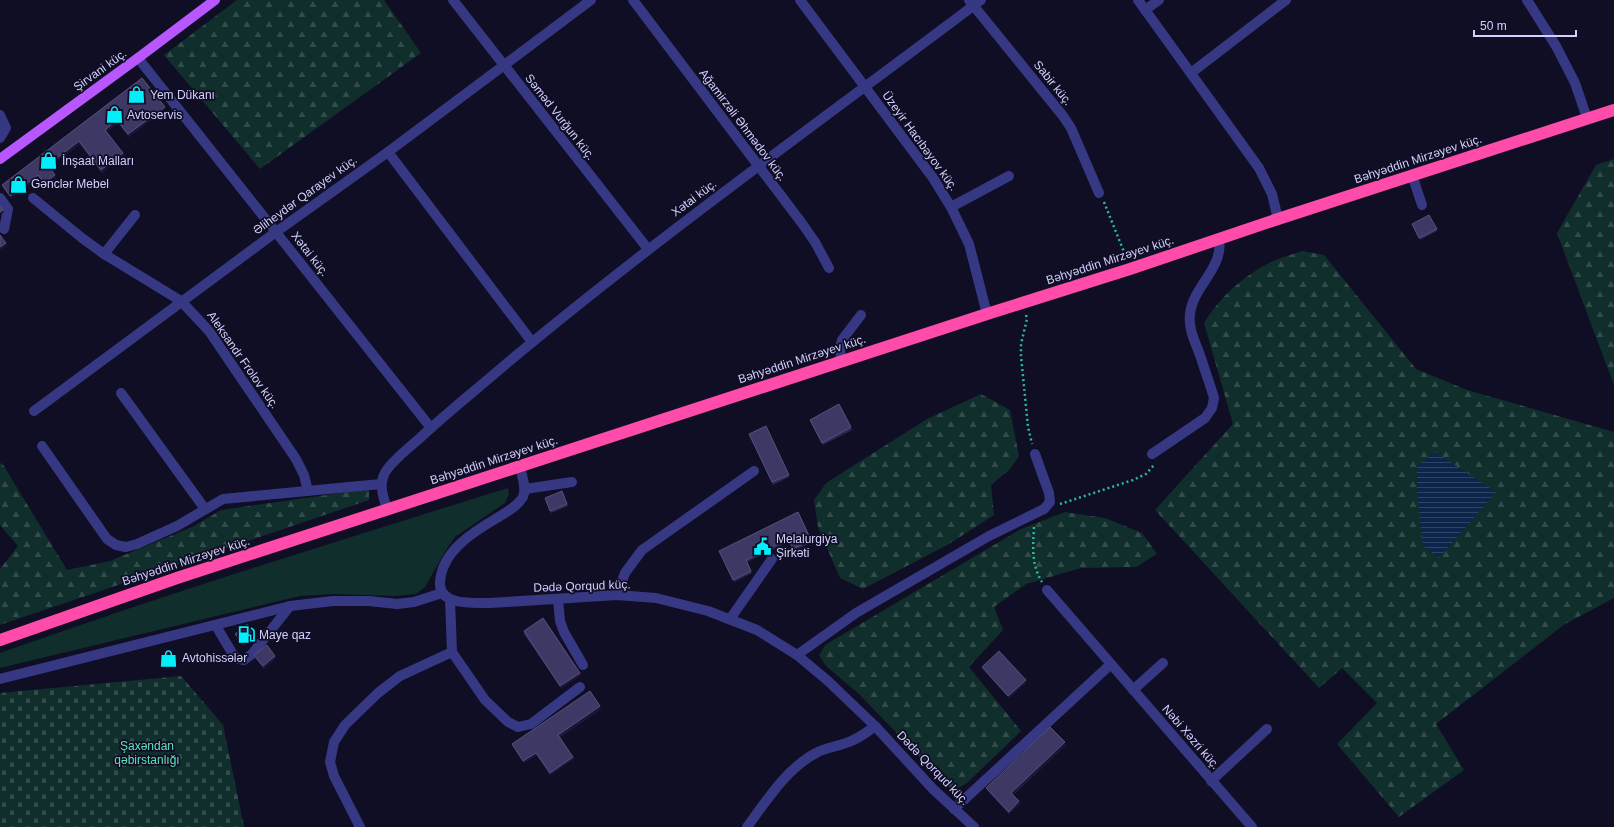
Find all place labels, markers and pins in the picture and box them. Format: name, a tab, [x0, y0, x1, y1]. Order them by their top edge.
shop icon: Yem Dükanı	[127, 85, 147, 105]
place label: Yem Dükanı	[150, 88, 215, 102]
shop icon: Avtoservis	[104, 105, 124, 125]
place label: Avtoservis	[127, 108, 182, 122]
shop icon: İnşaat Malları	[39, 151, 59, 171]
place label: İnşaat Malları	[62, 154, 134, 168]
shop icon: Gənclər Mebel	[8, 174, 28, 194]
place label: Gənclər Mebel	[31, 177, 109, 191]
place label: Melalurgiya Şirkəti	[776, 532, 838, 560]
public building icon: Melalurgiya Şirkəti	[753, 536, 773, 556]
fuel station icon: Maye qaz	[236, 625, 256, 645]
place label: Maye qaz	[259, 628, 311, 642]
shop icon: Avtohissələr	[159, 648, 179, 668]
place label: Avtohissələr	[182, 651, 247, 665]

